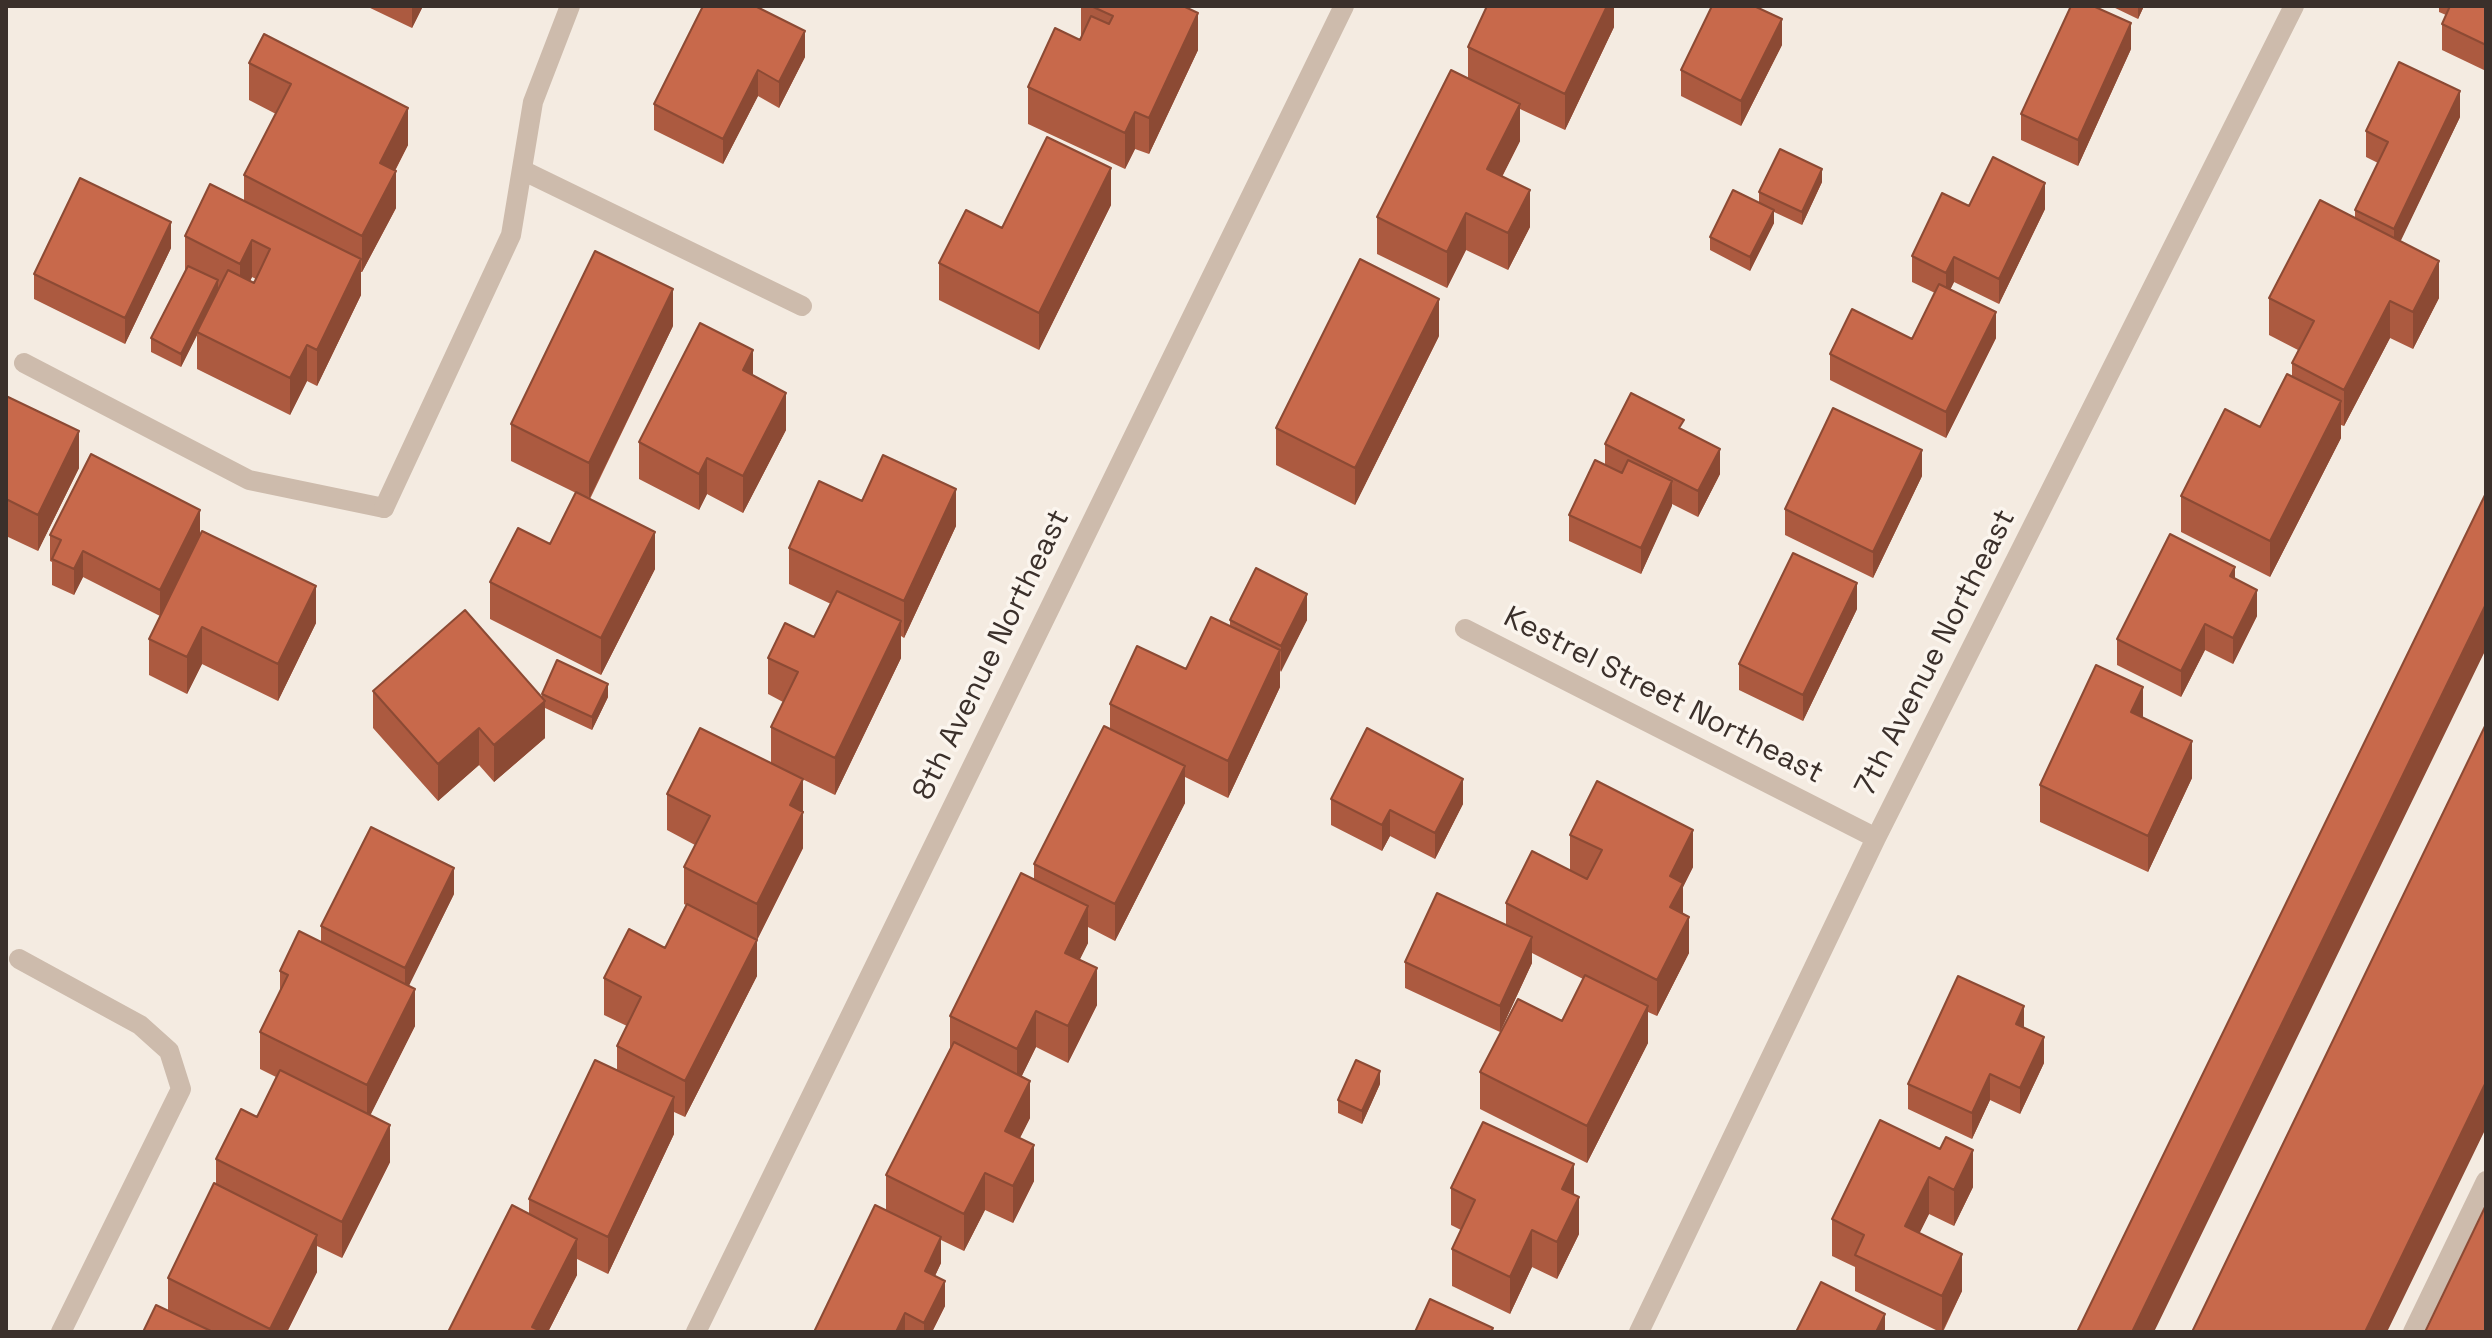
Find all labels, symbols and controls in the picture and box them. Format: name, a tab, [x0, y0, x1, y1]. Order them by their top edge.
street label: 8th Avenue Northeast	[906, 504, 1078, 806]
street label: 7th Avenue Northeast	[1848, 504, 2024, 802]
street label: Kestrel Street Northeast	[1497, 600, 1829, 792]

